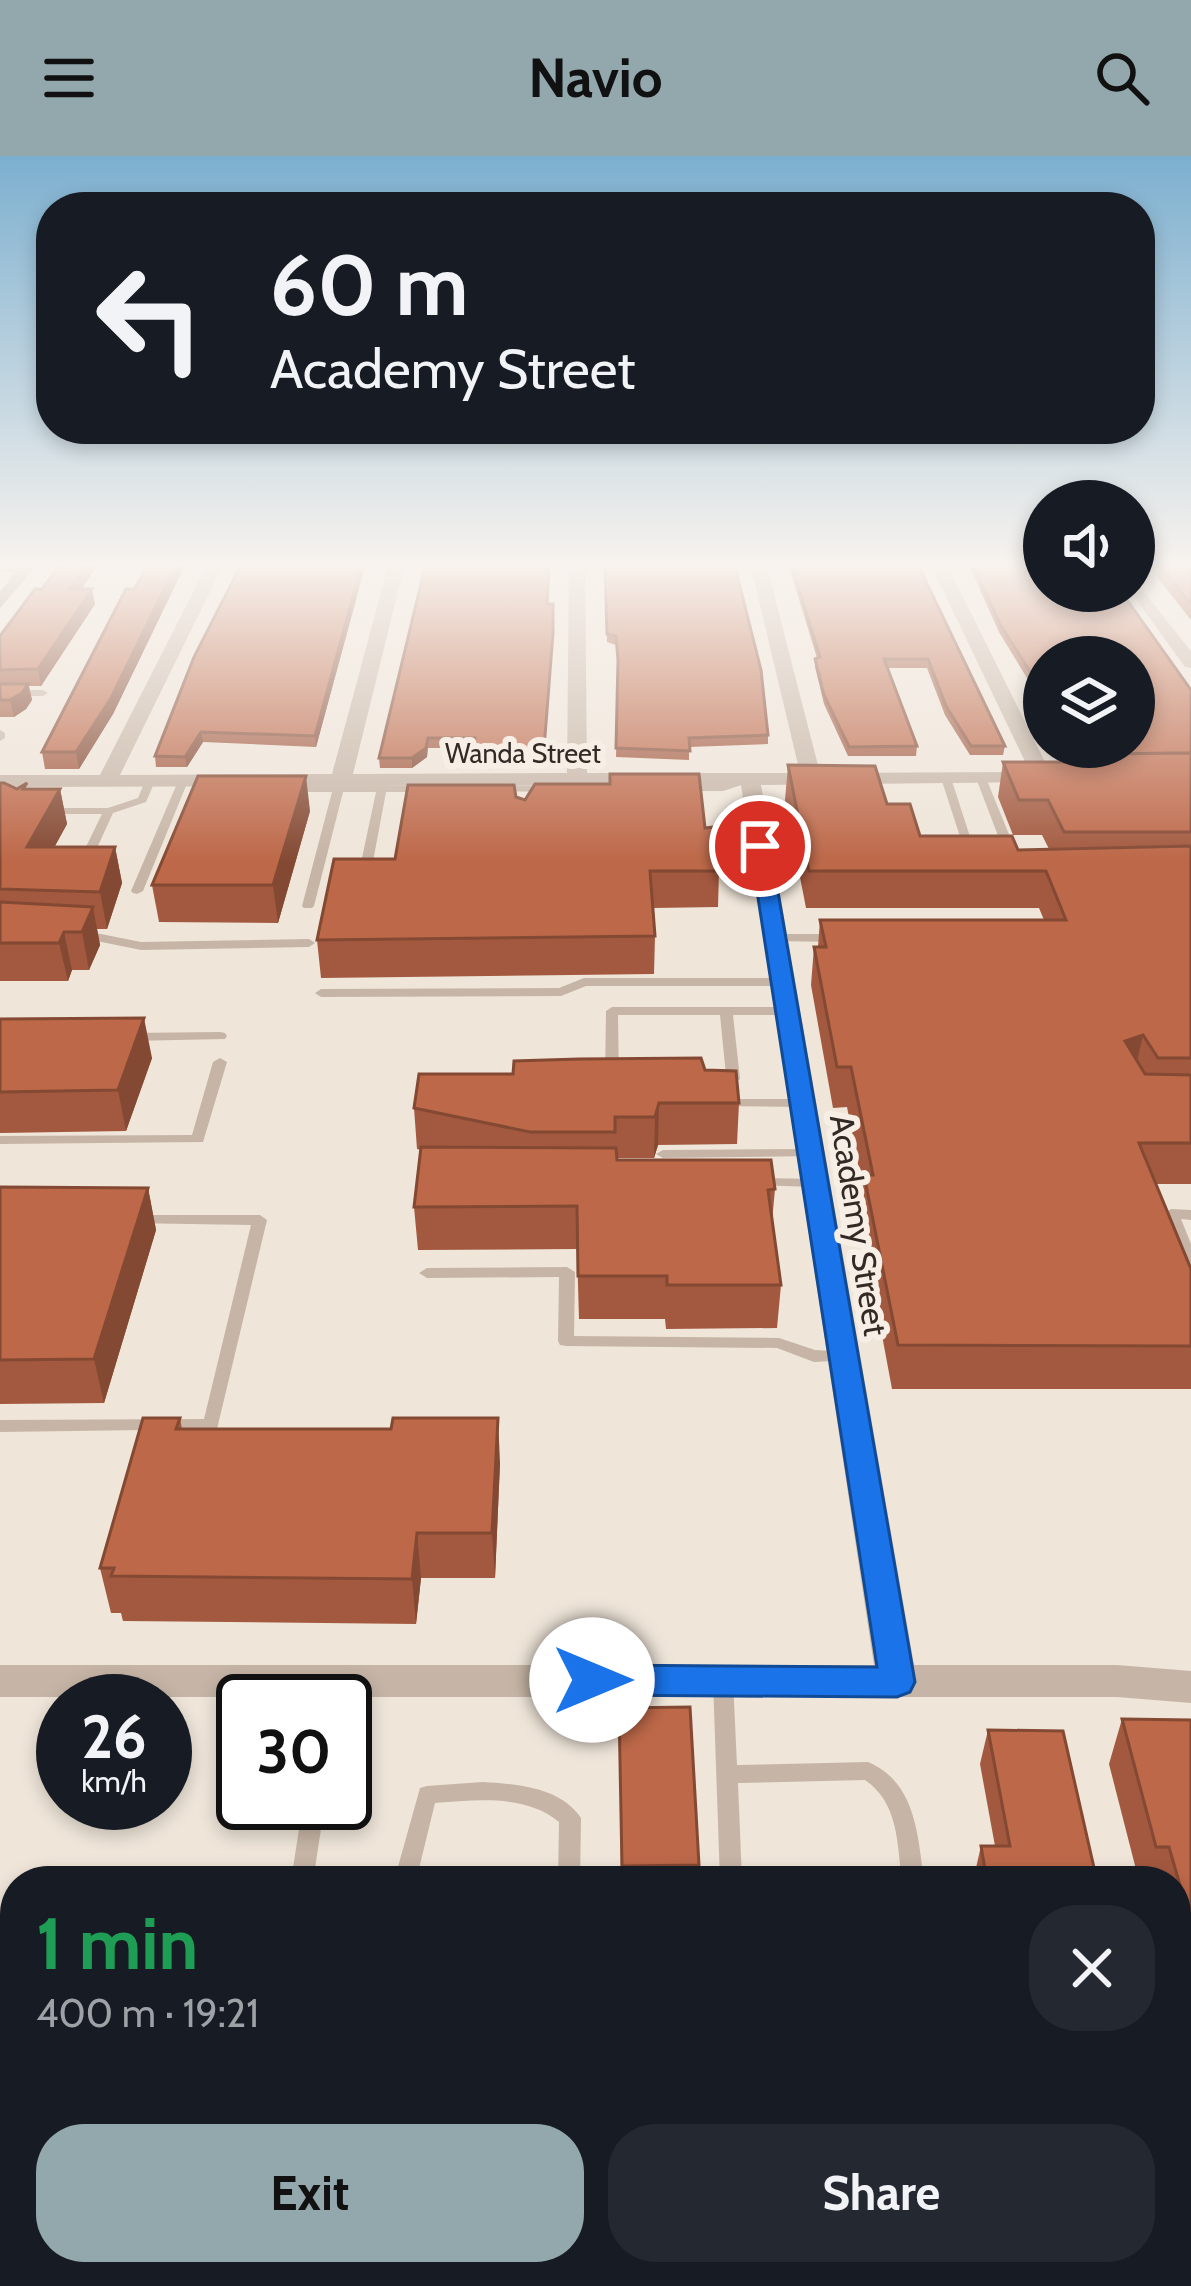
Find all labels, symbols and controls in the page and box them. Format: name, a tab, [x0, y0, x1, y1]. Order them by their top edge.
icon: menu	[36, 45, 102, 111]
text: Navio	[528, 45, 663, 111]
icon: search	[1089, 45, 1155, 111]
text: 60 m	[270, 234, 468, 336]
icon: left	[72, 240, 228, 396]
text: Academy Street	[270, 336, 636, 402]
map controls	[1023, 480, 1155, 768]
button: sound	[1023, 480, 1155, 612]
button: layers	[1023, 636, 1155, 768]
street label: Wanda Street	[445, 737, 601, 770]
pin	[709, 795, 811, 897]
icon: arrive	[727, 813, 793, 879]
street label: Academy Street	[822, 1112, 896, 1338]
position arrow	[529, 1617, 655, 1743]
speed limit sign: 30	[216, 1674, 372, 1830]
text: 26	[81, 1700, 147, 1773]
text: km/h	[81, 1763, 147, 1800]
text: 1 min	[36, 1900, 198, 1987]
button: close	[1029, 1905, 1155, 2031]
text: 400 m · 19:21	[36, 1989, 259, 2037]
button: Exit	[36, 2124, 584, 2262]
button: Share	[608, 2124, 1155, 2262]

